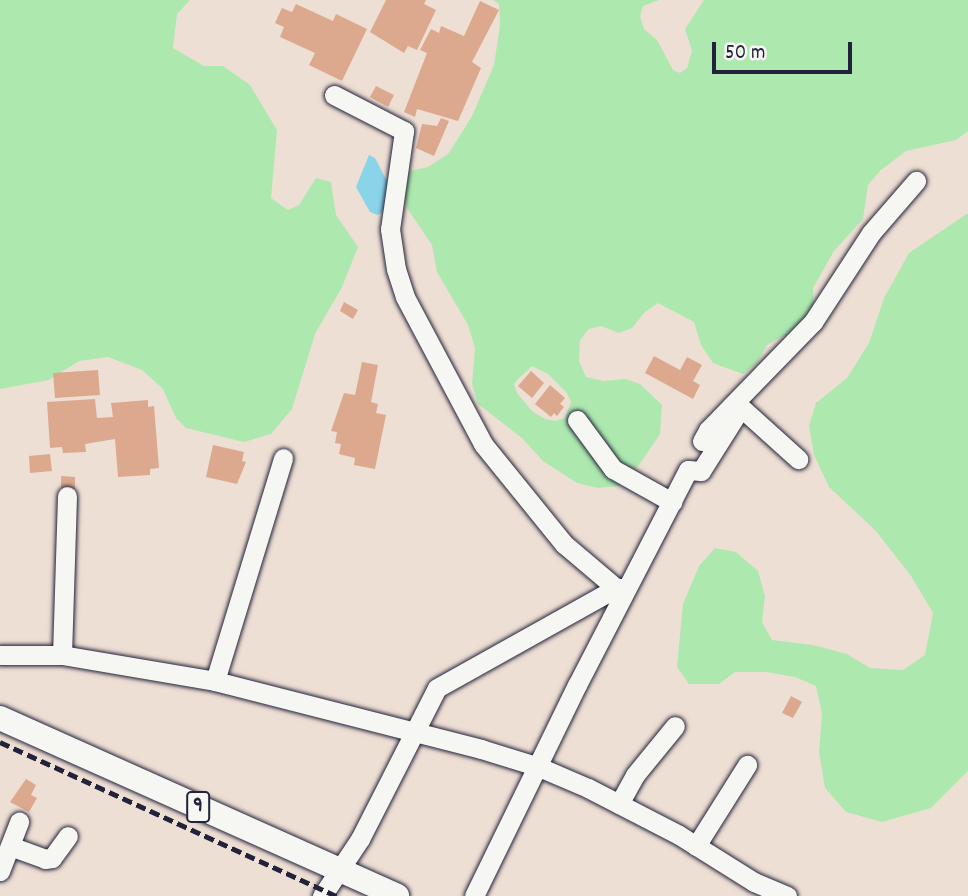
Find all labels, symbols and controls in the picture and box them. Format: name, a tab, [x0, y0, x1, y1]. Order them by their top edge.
scale bar	[716, 28, 856, 72]
text: 50 m	[725, 39, 765, 69]
road number: 9	[186, 790, 210, 824]

